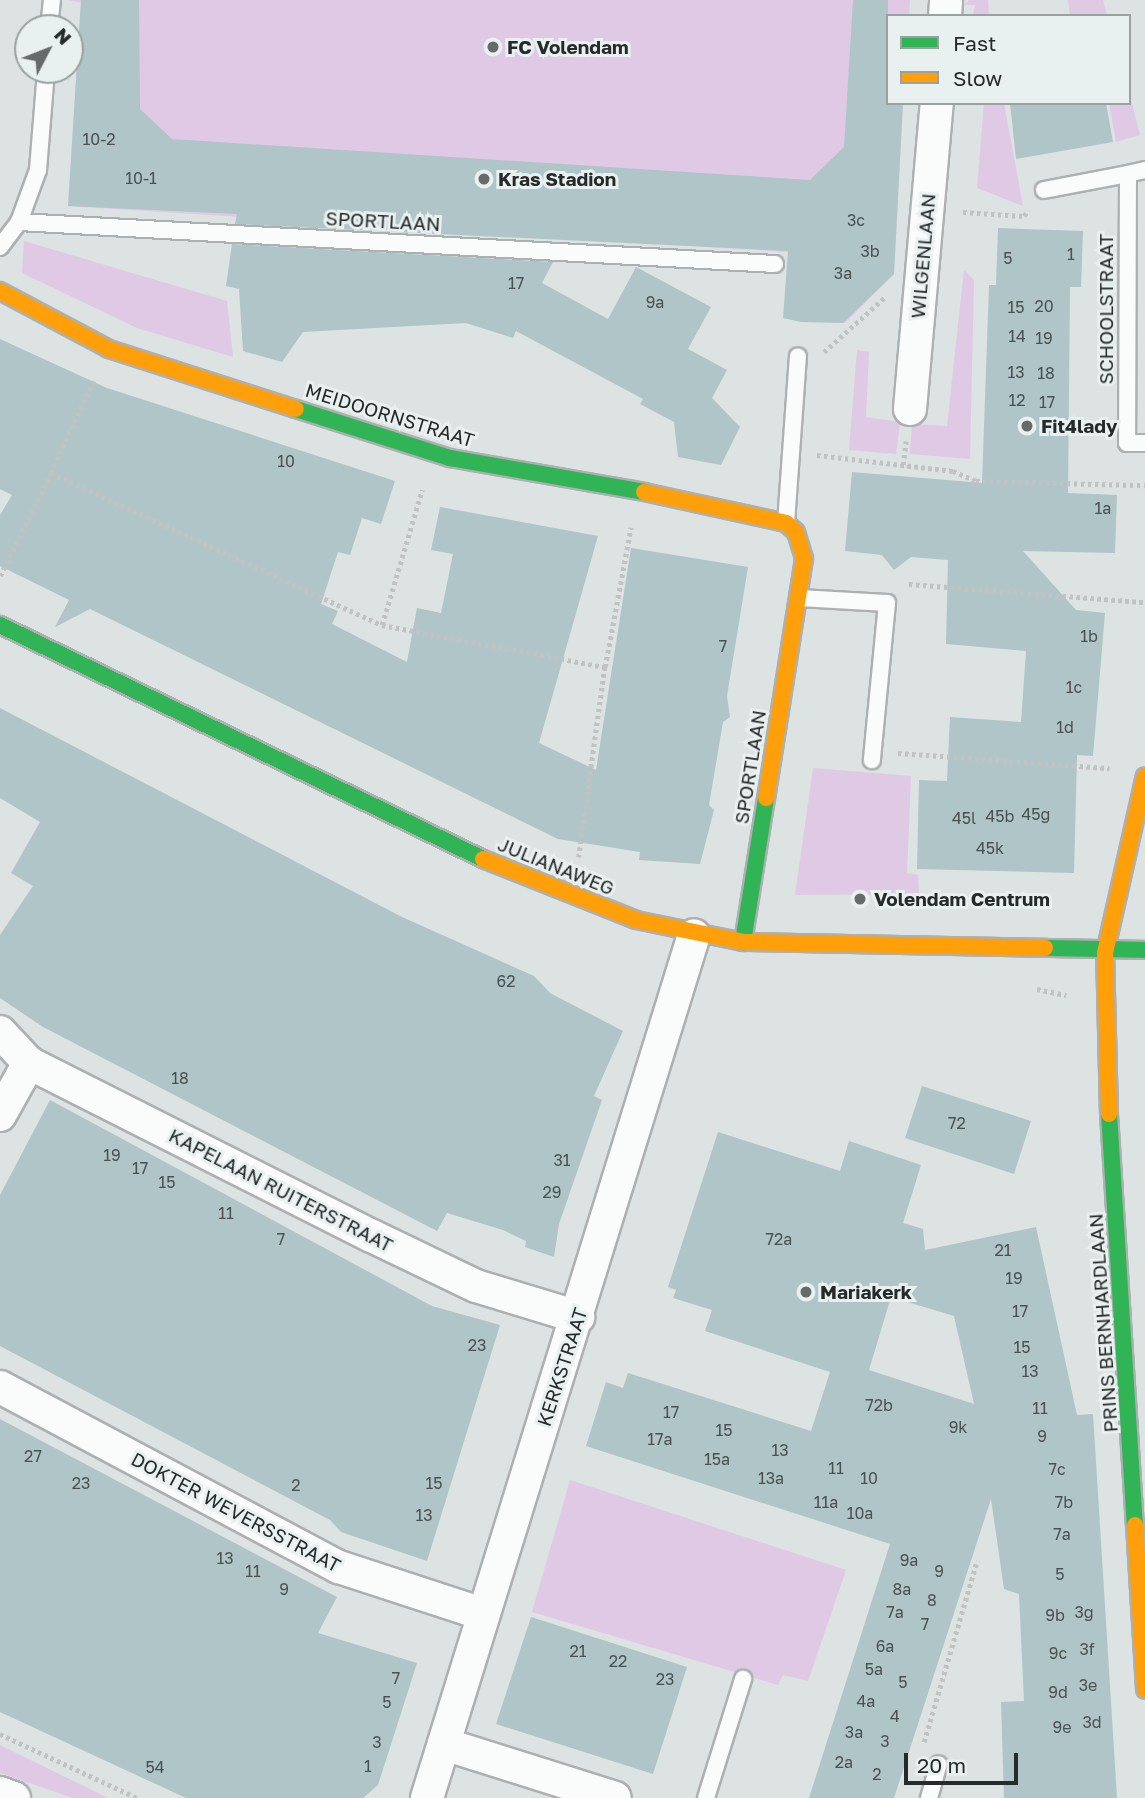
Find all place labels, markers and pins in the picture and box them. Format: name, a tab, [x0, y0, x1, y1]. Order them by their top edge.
place label: FC Volendam	[507, 36, 629, 58]
marker: FC Volendam	[485, 39, 501, 55]
place label: Kras Stadion	[498, 168, 616, 190]
marker: Kras Stadion	[476, 171, 492, 187]
place label: Fit4lady	[1041, 415, 1117, 437]
marker: Fit4lady	[1019, 418, 1035, 434]
place label: Volendam Centrum	[874, 888, 1050, 910]
marker: Volendam Centrum	[852, 891, 868, 907]
place label: Mariakerk	[820, 1281, 912, 1303]
marker: Mariakerk	[798, 1284, 814, 1300]

